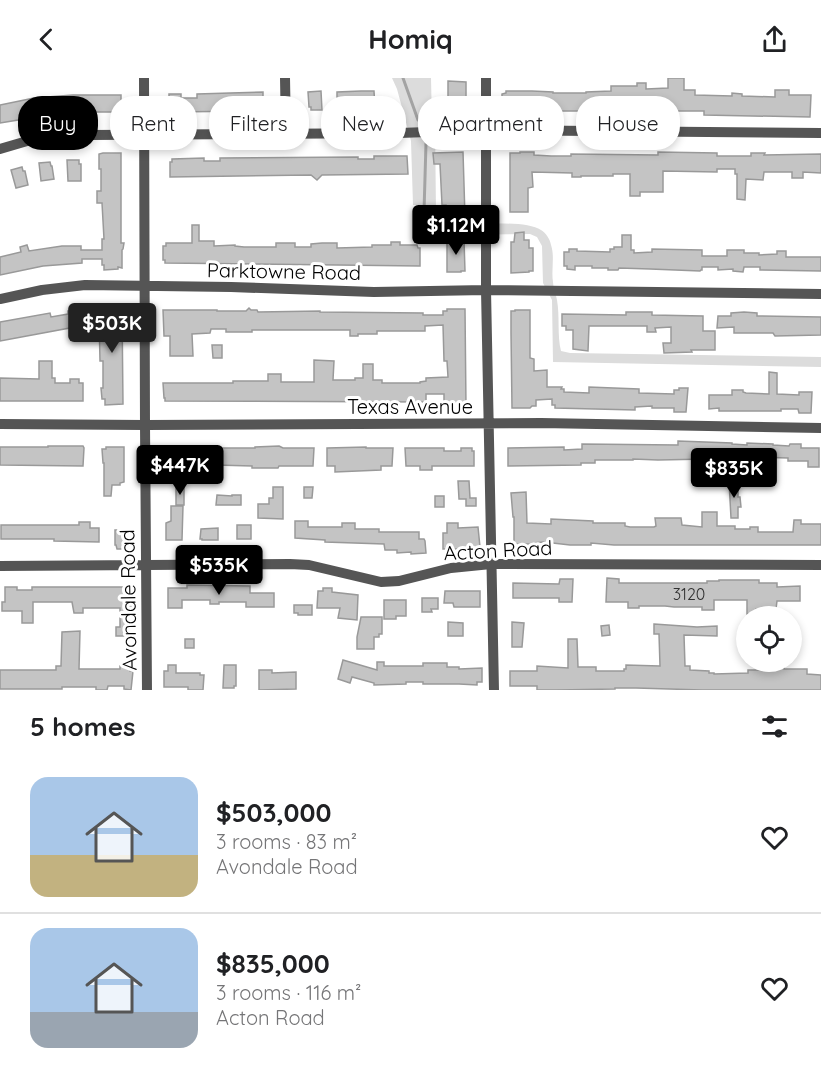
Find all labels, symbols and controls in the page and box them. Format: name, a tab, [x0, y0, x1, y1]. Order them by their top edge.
text: Homiq	[368, 22, 453, 56]
icon: back	[30, 23, 63, 56]
icon: share	[758, 23, 791, 56]
chip: Buy	[18, 96, 98, 150]
chip: Rent	[110, 96, 197, 150]
chip: Filters	[209, 96, 309, 150]
chip: New	[321, 96, 406, 150]
chip: Apartment	[418, 96, 564, 150]
chip: House	[576, 96, 680, 150]
pin: $1.12M	[407, 205, 505, 256]
text: $1.12M	[426, 212, 486, 237]
street label: Parktowne Road	[207, 257, 361, 285]
pin: $503K	[70, 303, 154, 354]
text: $503K	[82, 310, 142, 335]
street label: Texas Avenue	[347, 394, 473, 419]
pin: $447K	[138, 445, 222, 496]
pin: $835K	[692, 448, 776, 499]
text: $447K	[151, 452, 209, 477]
text: $835K	[705, 455, 763, 480]
street label: Avondale Road	[114, 529, 142, 671]
street label: Acton Road	[443, 535, 553, 565]
pin: $535K	[177, 545, 261, 596]
text: $535K	[190, 552, 248, 577]
house number: 3120	[673, 584, 705, 604]
map controls	[736, 606, 802, 672]
button: locate	[736, 606, 802, 672]
text: 5 homes	[30, 710, 136, 743]
icon: filters	[758, 710, 791, 743]
text: $503,000	[216, 796, 331, 829]
icon: home	[78, 801, 150, 873]
icon: heart	[758, 821, 791, 854]
text: 3 rooms · 83 m²	[216, 829, 357, 854]
text: Avondale Road	[216, 854, 358, 879]
text: $835,000	[216, 947, 330, 980]
icon: home	[78, 952, 150, 1024]
icon: heart	[758, 972, 791, 1005]
text: 3 rooms · 116 m²	[216, 980, 361, 1005]
text: Acton Road	[216, 1005, 325, 1030]

